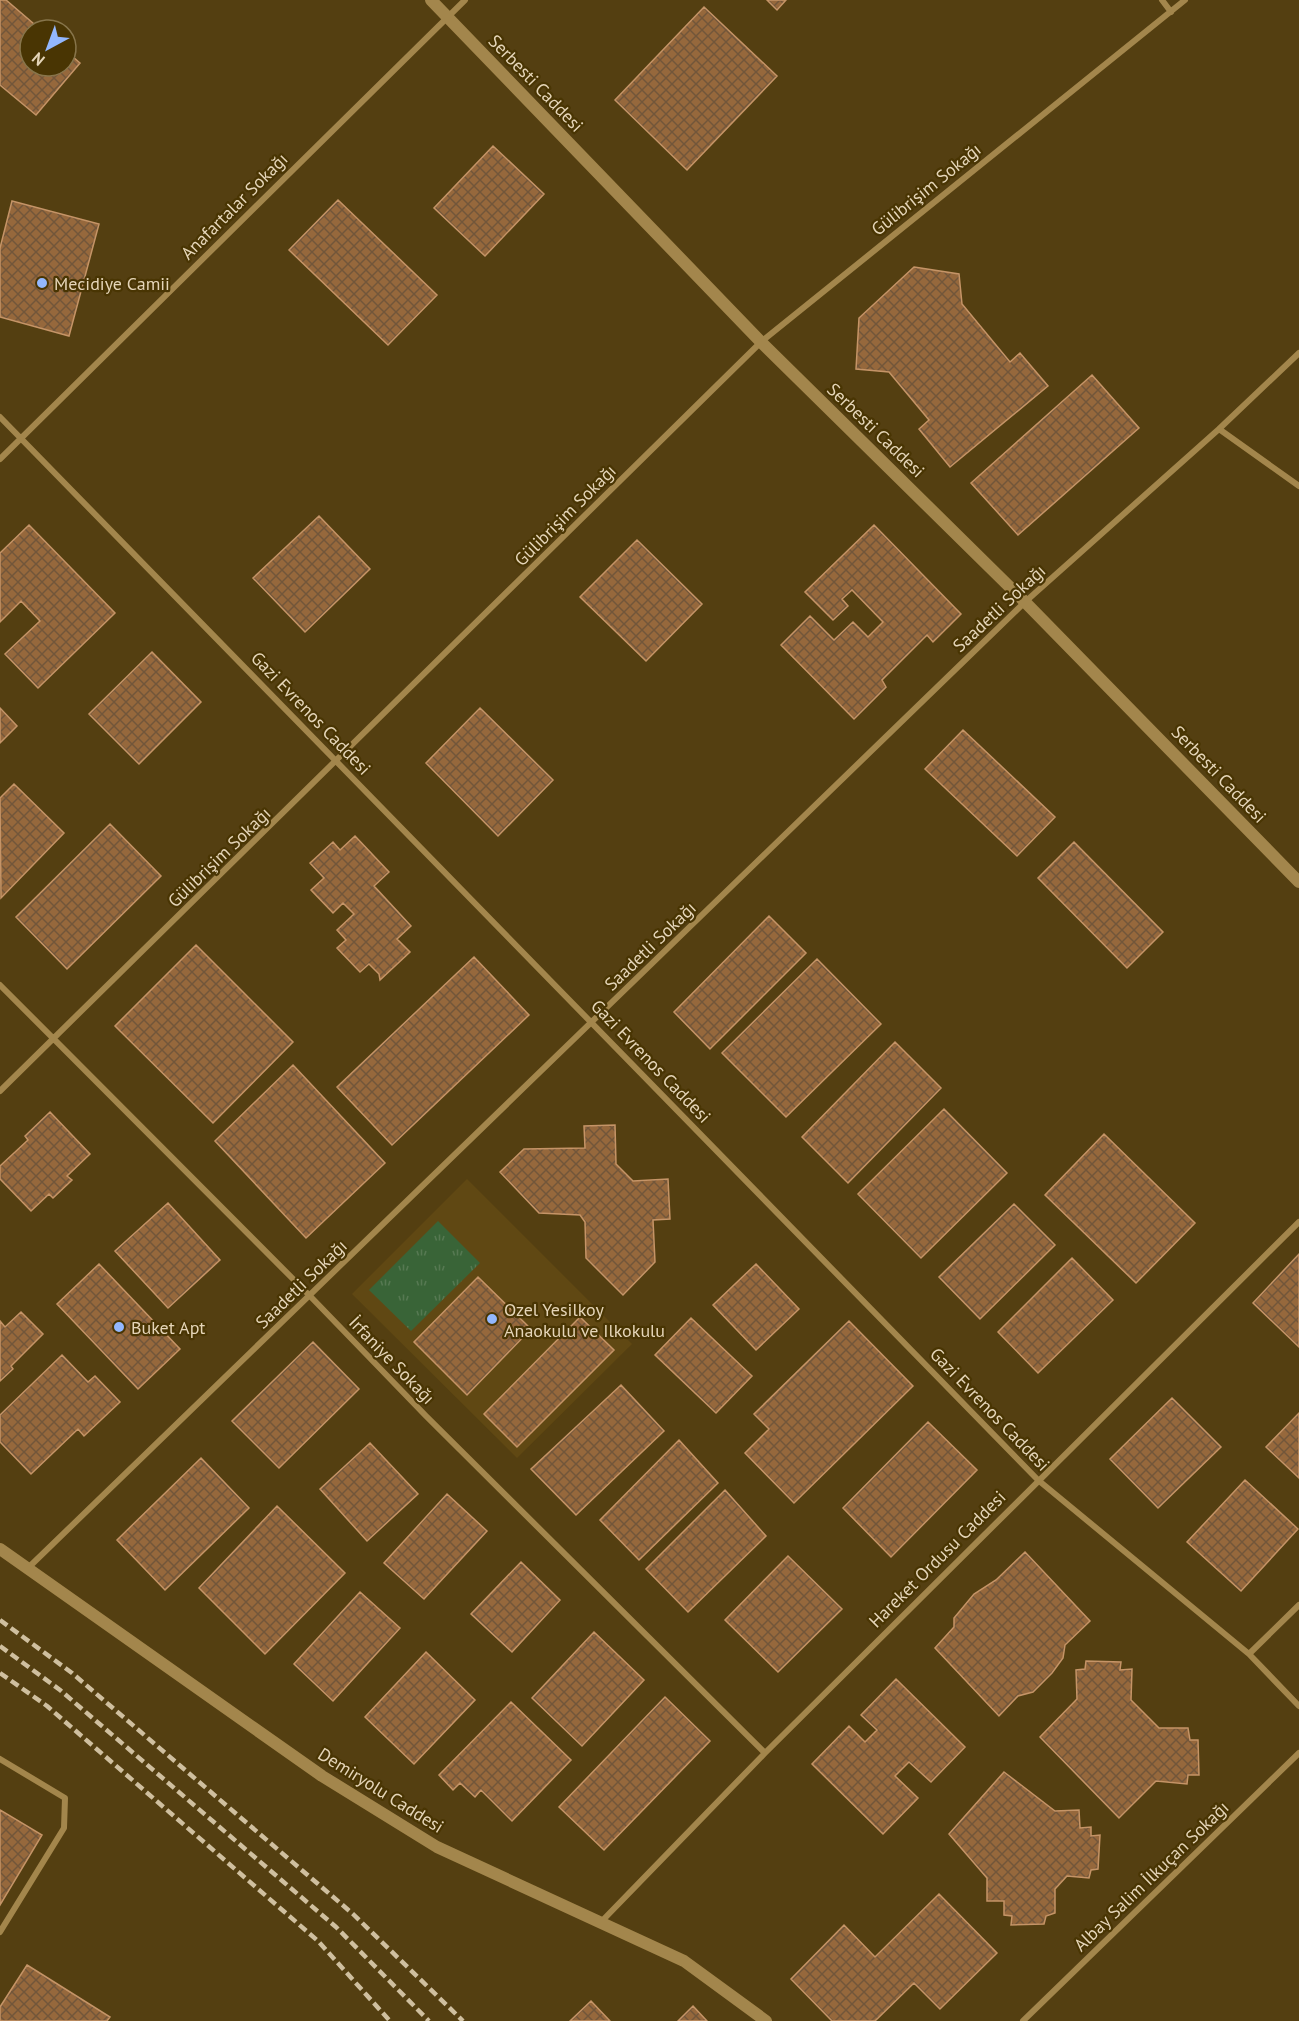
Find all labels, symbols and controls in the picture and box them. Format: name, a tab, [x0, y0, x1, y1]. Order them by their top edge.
north arrow	[18, 18, 78, 78]
street label: Serbesti Caddesi	[484, 29, 588, 137]
text: N	[28, 48, 49, 70]
street label: Gülibrişim Sokağı	[866, 138, 986, 240]
street label: Anafartalar Sokağı	[176, 148, 292, 264]
place label: Mecidiye Camii	[54, 272, 170, 295]
marker: Mecidiye Camii	[35, 276, 49, 290]
street label: Serbesti Caddesi	[822, 378, 930, 482]
street label: Gülibrişim Sokağı	[509, 459, 621, 571]
street label: Saadetli Sokağı	[948, 559, 1050, 657]
street label: Gazi Evrenos Caddesi	[246, 646, 376, 780]
street label: Serbesti Caddesi	[1167, 720, 1271, 828]
street label: Gülibrişim Sokağı	[163, 802, 275, 912]
street label: Saadetli Sokağı	[599, 897, 701, 995]
street label: Gazi Evrenos Caddesi	[586, 994, 716, 1128]
street label: Saadetli Sokağı	[250, 1235, 352, 1333]
place label: Ozel Yesilkoy Anaokulu ve Ilkokulu	[504, 1298, 665, 1342]
street label: İrfaniye Sokağı	[344, 1311, 440, 1409]
marker: Ozel Yesilkoy Anaokulu ve Ilkokulu	[485, 1312, 499, 1326]
place label: Buket Apt	[131, 1316, 205, 1339]
marker: Buket Apt	[112, 1320, 126, 1334]
street label: Gazi Evrenos Caddesi	[925, 1342, 1055, 1476]
street label: Hareket Ordusu Caddesi	[864, 1486, 1010, 1632]
street label: Demiryolu Caddesi	[314, 1742, 448, 1838]
street label: Albay Salim İlkuçan Sokağı	[1069, 1796, 1233, 1956]

